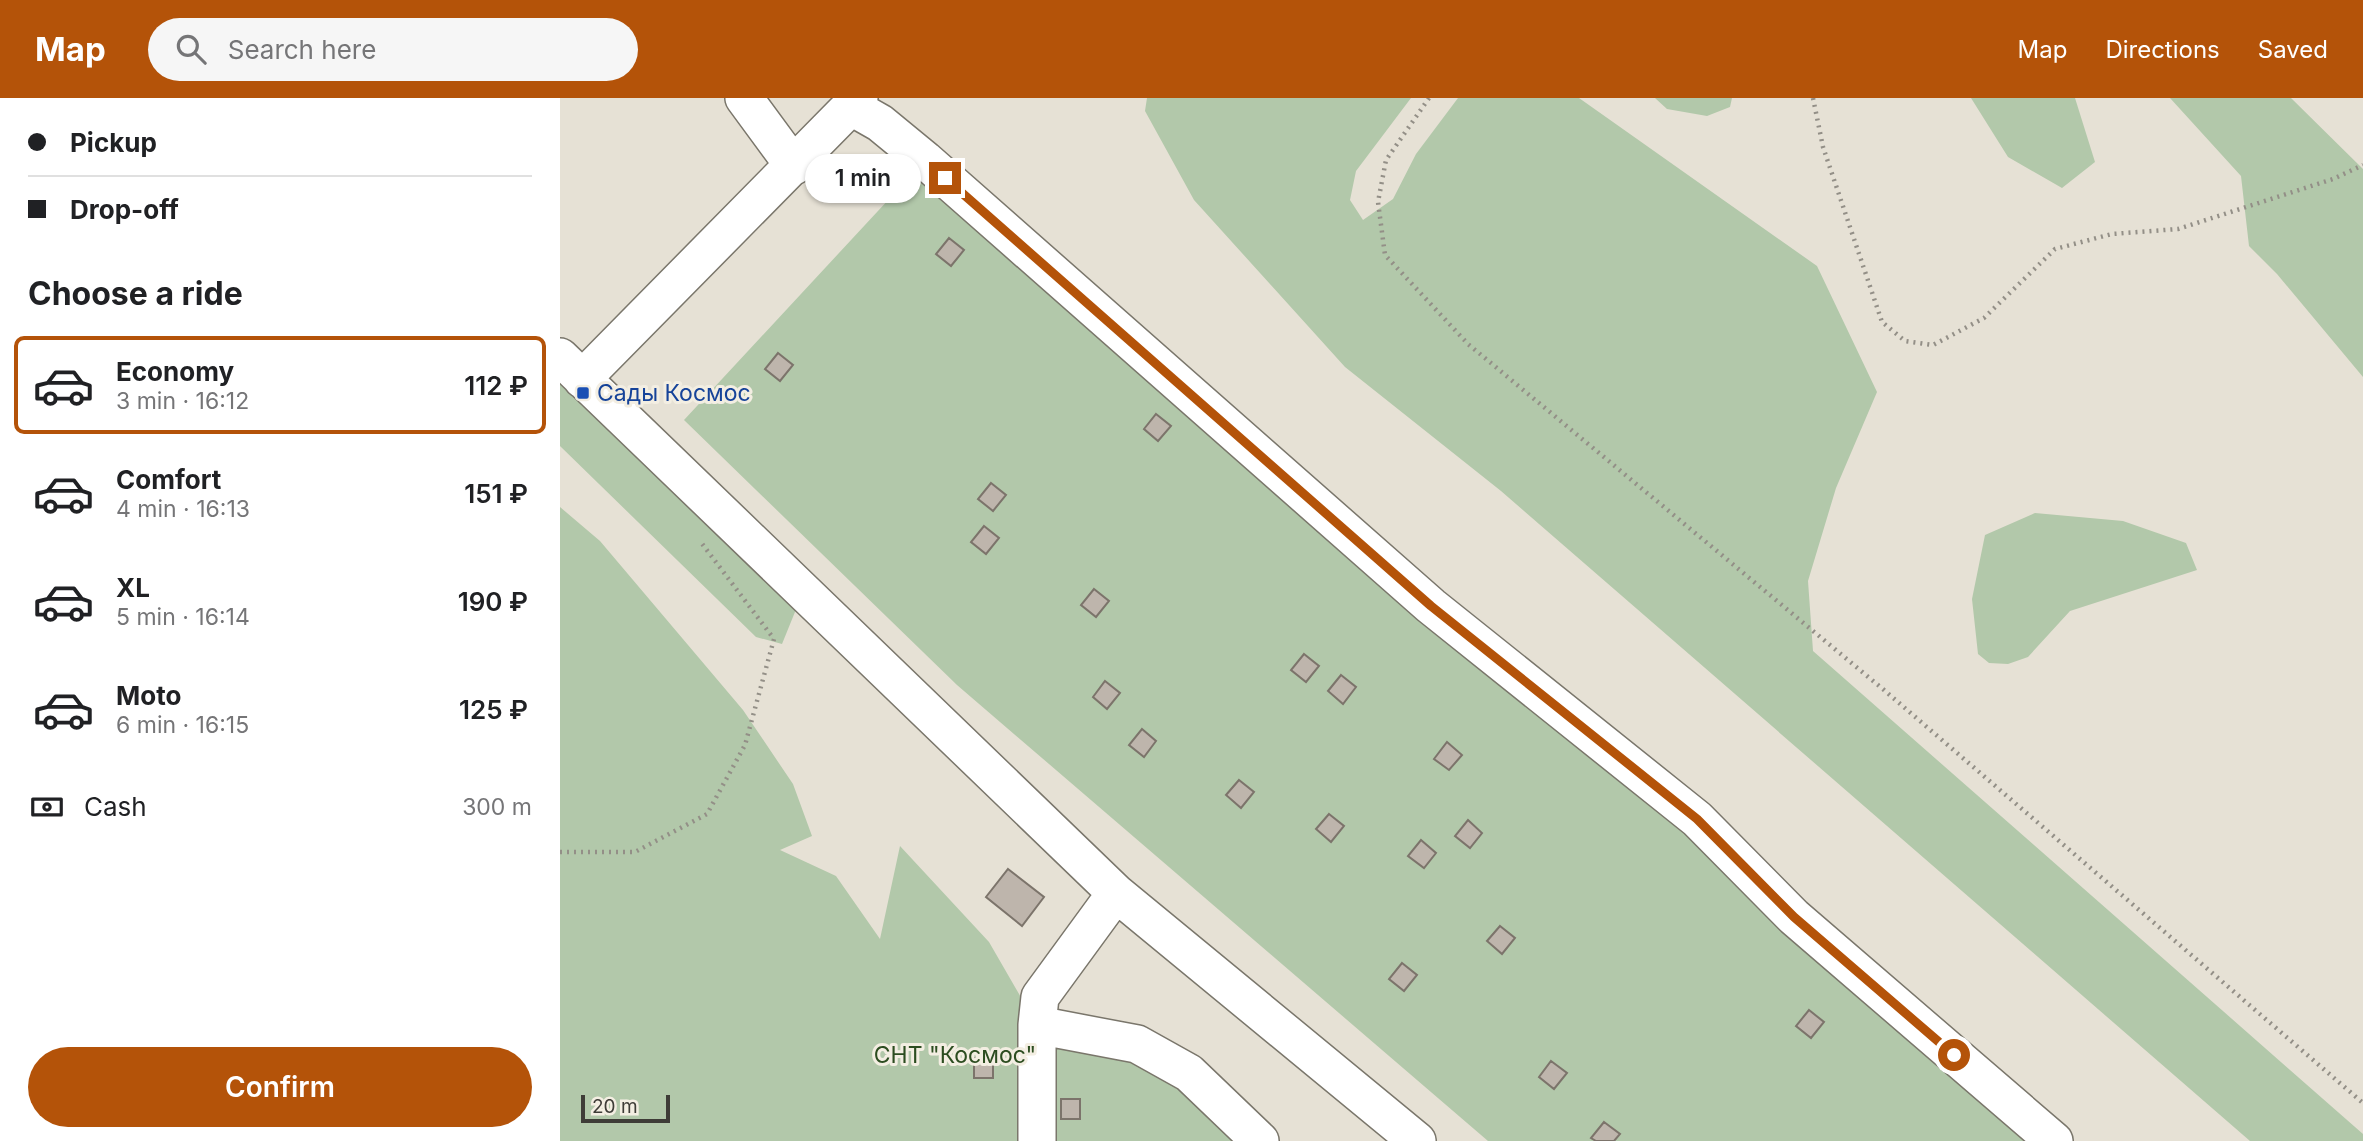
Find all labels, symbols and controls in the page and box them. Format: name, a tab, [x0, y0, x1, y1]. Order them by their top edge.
search box	[148, 18, 638, 81]
text: Map	[35, 29, 106, 69]
icon: search	[172, 30, 210, 68]
text: Search here	[228, 34, 376, 65]
text: Map	[2018, 35, 2067, 64]
text: Directions	[2105, 35, 2220, 64]
text: Saved	[2258, 35, 2328, 64]
text: Pickup	[70, 127, 157, 158]
callout: 1 min	[805, 154, 920, 202]
route end	[929, 162, 961, 194]
text: 1 min	[835, 164, 891, 192]
text: Drop-off	[70, 194, 179, 225]
text: Choose a ride	[28, 274, 243, 313]
icon: car	[32, 354, 95, 417]
text: Economy	[116, 356, 234, 387]
text: 112 ₽	[464, 370, 528, 401]
place label: Сады Космос	[597, 379, 751, 407]
marker: Сады Космос	[575, 385, 591, 401]
text: 3 min · 16:12	[116, 387, 249, 415]
icon: car	[32, 462, 95, 525]
text: Comfort	[116, 464, 221, 495]
text: 151 ₽	[464, 478, 528, 509]
text: 4 min · 16:13	[116, 495, 250, 523]
icon: car	[32, 570, 95, 633]
text: XL	[116, 572, 150, 603]
text: 190 ₽	[458, 586, 528, 617]
text: 5 min · 16:14	[116, 603, 250, 631]
icon: car	[32, 678, 95, 741]
text: Moto	[116, 680, 181, 711]
text: 125 ₽	[459, 694, 528, 725]
text: 6 min · 16:15	[116, 711, 249, 739]
icon: cash	[28, 788, 66, 826]
text: Cash	[84, 791, 147, 822]
text: 300 m	[462, 793, 532, 821]
route start	[1938, 1039, 1970, 1071]
park label: СНТ "Космос"	[874, 1041, 1036, 1069]
button: Confirm	[28, 1047, 532, 1127]
scale bar	[581, 1092, 670, 1124]
text: 20 m	[592, 1095, 638, 1118]

